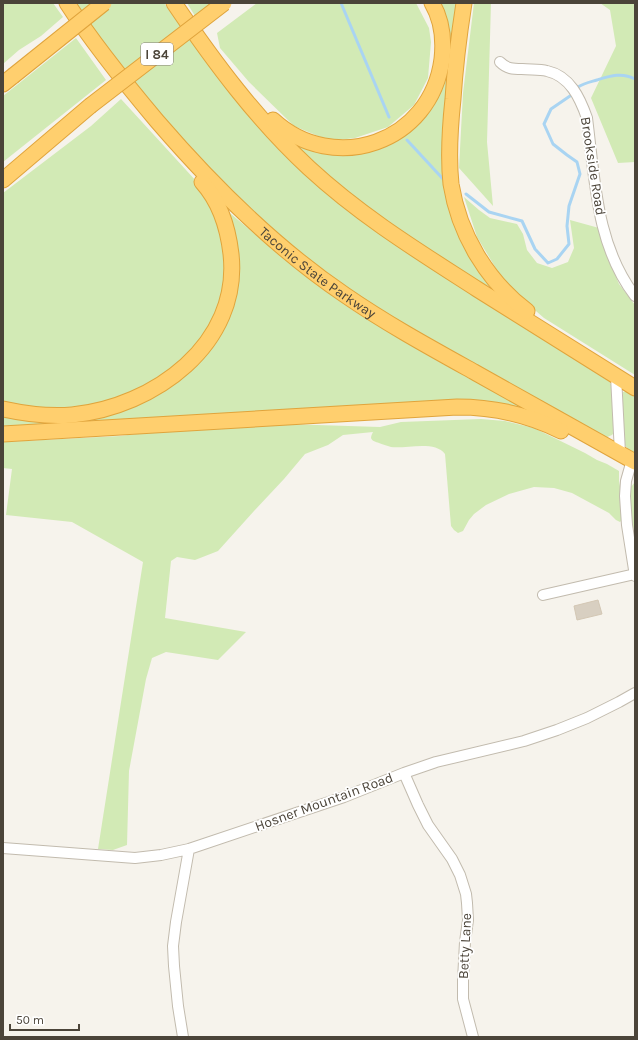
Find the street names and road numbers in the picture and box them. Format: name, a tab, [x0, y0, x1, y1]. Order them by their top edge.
road number: I 84	[141, 43, 173, 65]
street label: Brookside Road	[577, 116, 609, 216]
street label: Taconic State Parkway	[256, 223, 380, 322]
street label: Hosner Mountain Road	[253, 769, 395, 835]
street label: Betty Lane	[455, 913, 475, 979]

